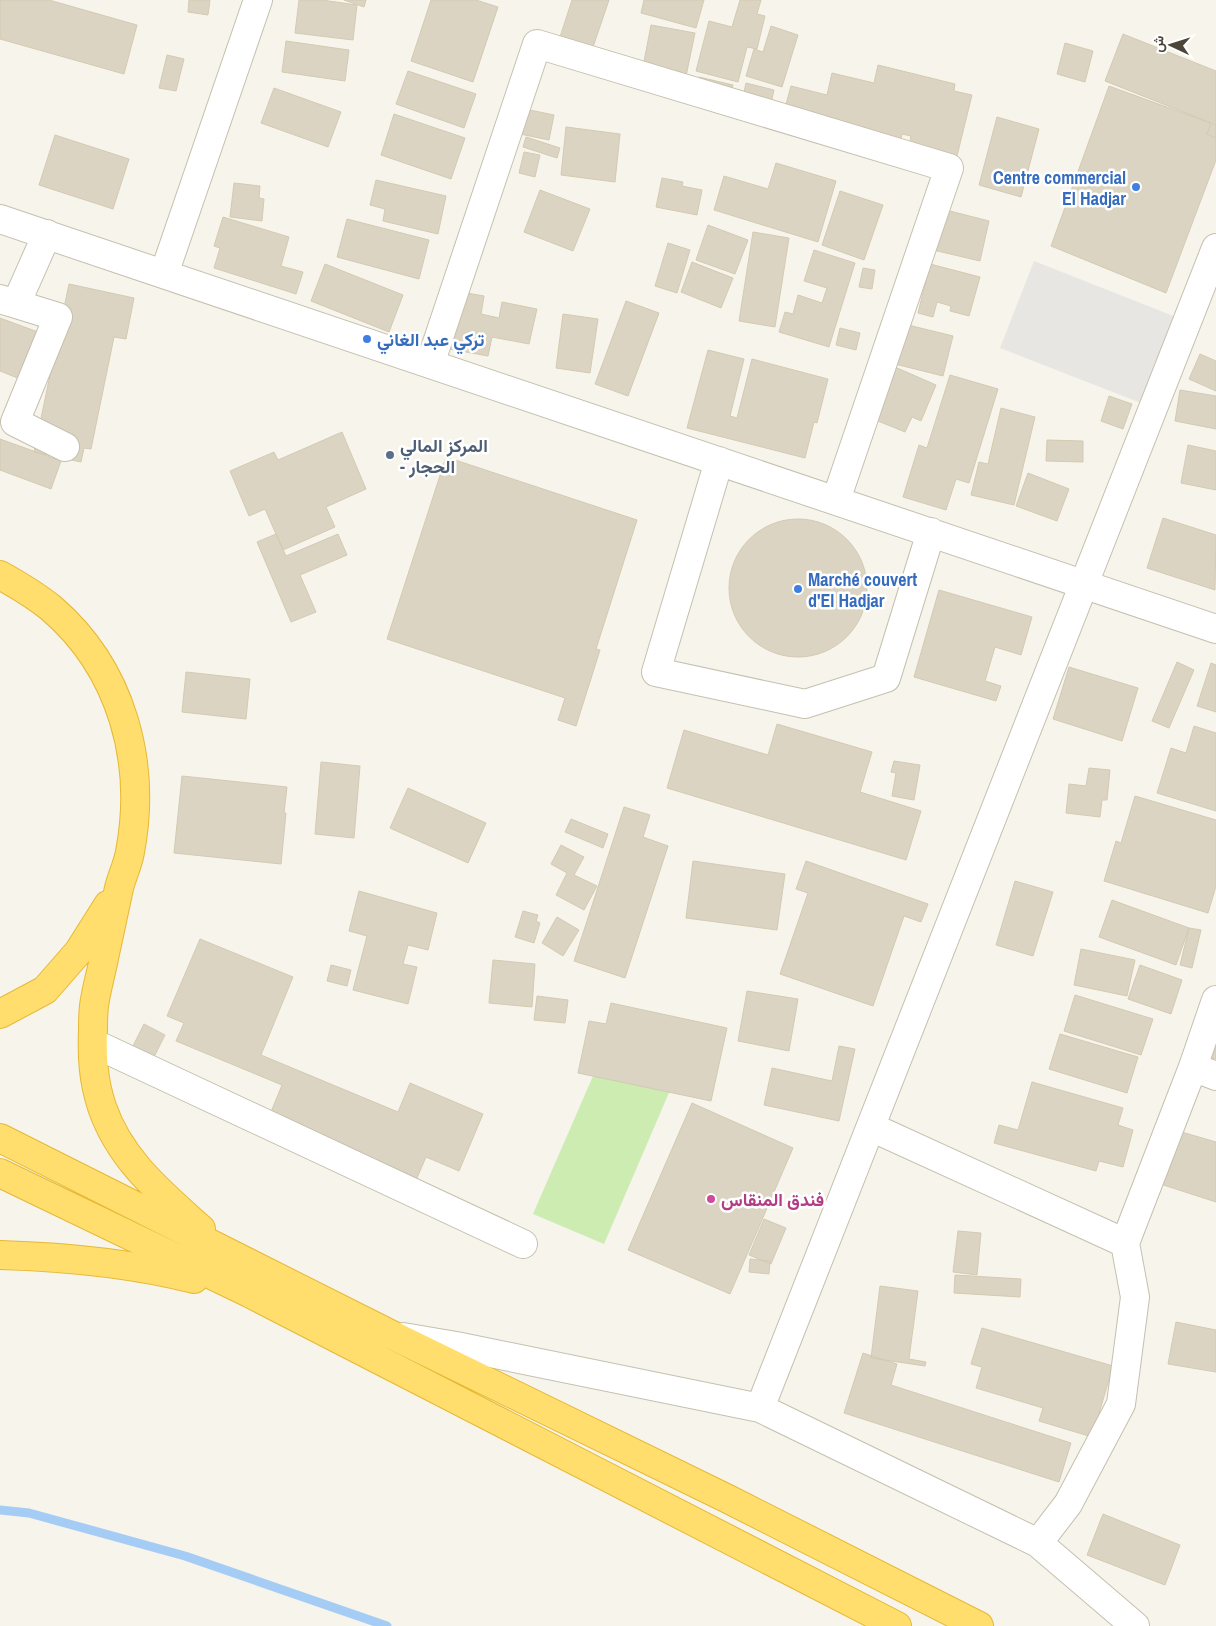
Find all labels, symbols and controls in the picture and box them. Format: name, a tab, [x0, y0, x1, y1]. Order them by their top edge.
north arrow	[1146, 20, 1196, 70]
text: ش	[1148, 35, 1168, 53]
place label: Centre commercial El Hadjar	[993, 165, 1126, 211]
marker: Centre commercial El Hadjar	[1130, 181, 1142, 193]
place label: تركي عبد الغاني	[377, 327, 485, 355]
marker: تركي عبد الغاني	[361, 333, 373, 345]
place label: المركز المالي - الحجار	[400, 433, 488, 479]
marker: المركز المالي - الحجار	[384, 449, 396, 461]
place label: Marché couvert d'El Hadjar	[808, 567, 917, 613]
marker: Marché couvert d'El Hadjar	[792, 583, 804, 595]
place label: فندق المنقاس	[721, 1187, 824, 1212]
marker: فندق المنقاس	[705, 1193, 717, 1205]

